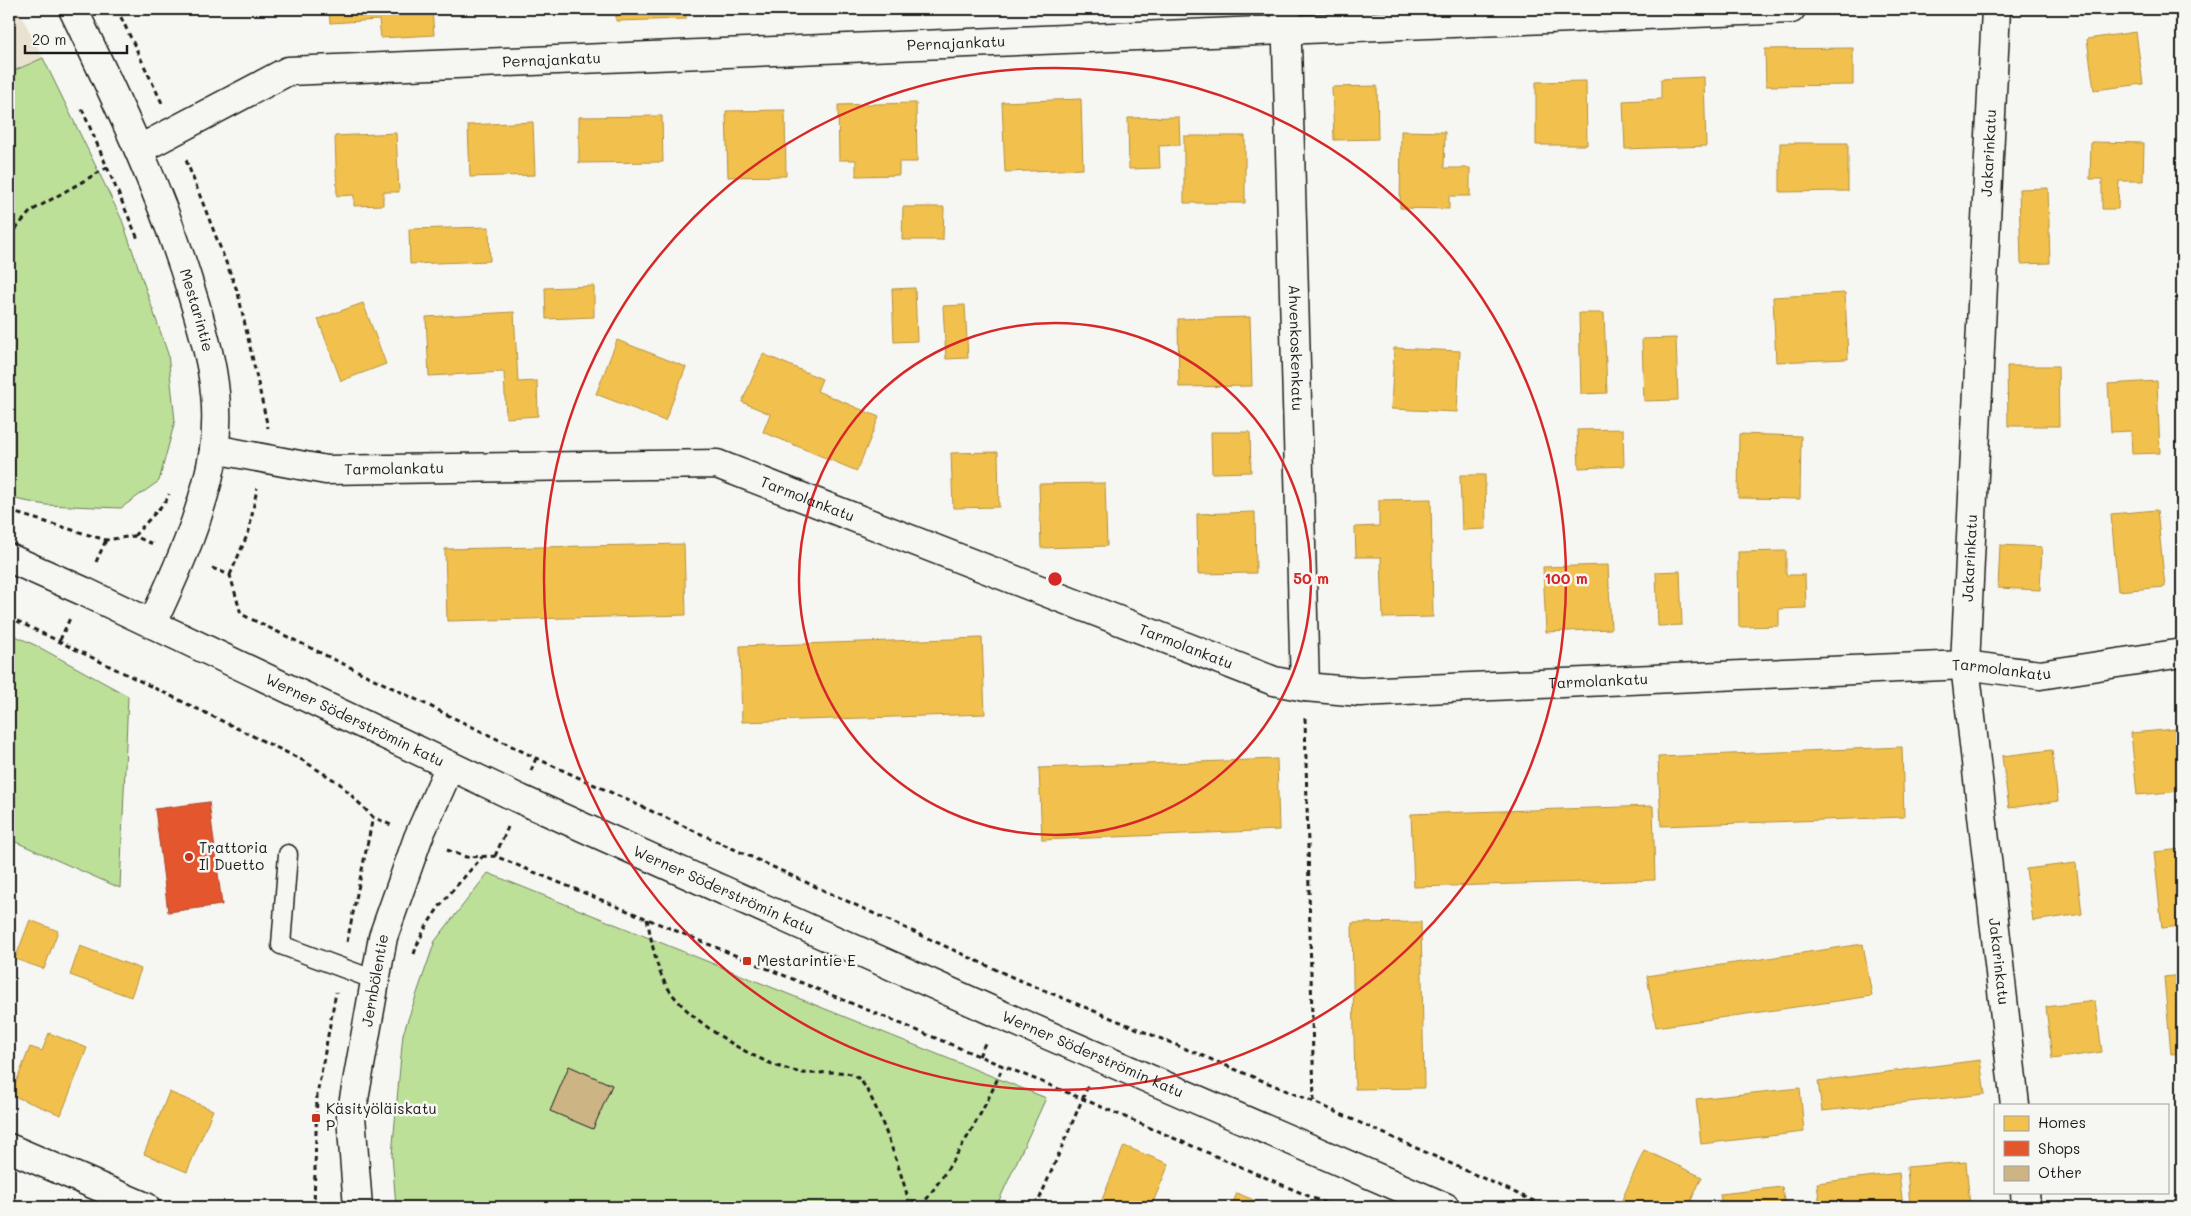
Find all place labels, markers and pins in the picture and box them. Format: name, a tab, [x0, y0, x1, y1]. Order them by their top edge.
centre of rings	[1046, 570, 1064, 588]
place label: Trattoria Il Duetto	[199, 837, 268, 874]
marker: Trattoria Il Duetto	[183, 851, 195, 863]
place label: Mestarintie E	[757, 950, 856, 970]
marker: Mestarintie E	[741, 955, 753, 967]
place label: Käsityöläiskatu P	[326, 1098, 437, 1135]
marker: Käsityöläiskatu P	[310, 1112, 322, 1124]

